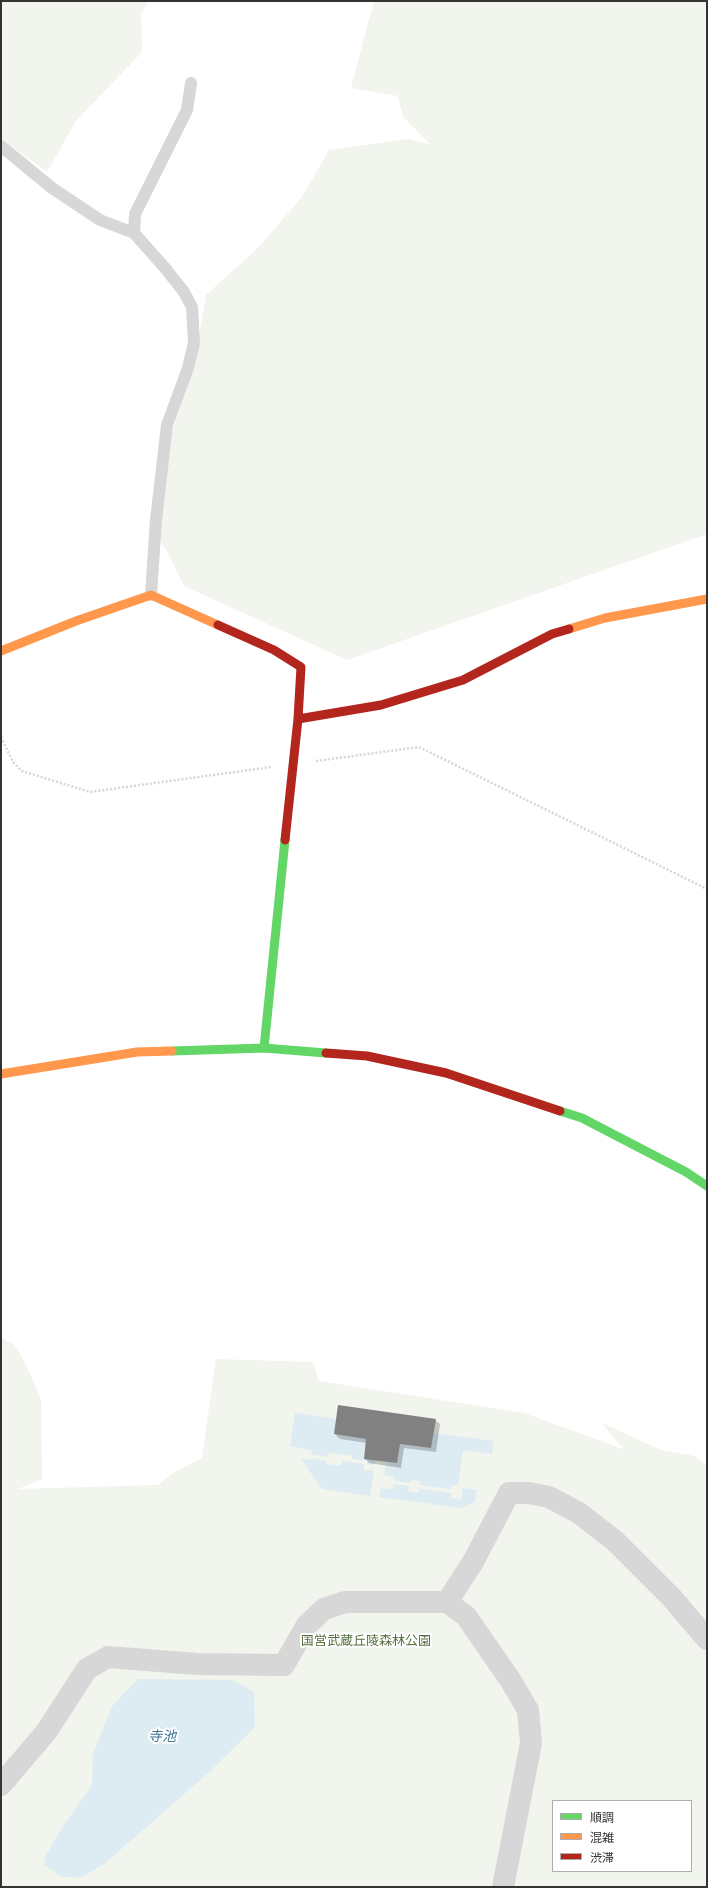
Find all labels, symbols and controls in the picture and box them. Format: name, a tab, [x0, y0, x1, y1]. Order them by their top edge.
park label: 国営武蔵丘陵森林公園	[301, 1633, 431, 1649]
water label: 寺池	[148, 1729, 176, 1745]
legend	[552, 1800, 692, 1872]
text: 順調	[590, 1811, 614, 1825]
text: 混雑	[590, 1831, 614, 1845]
text: 渋滞	[590, 1851, 614, 1865]

